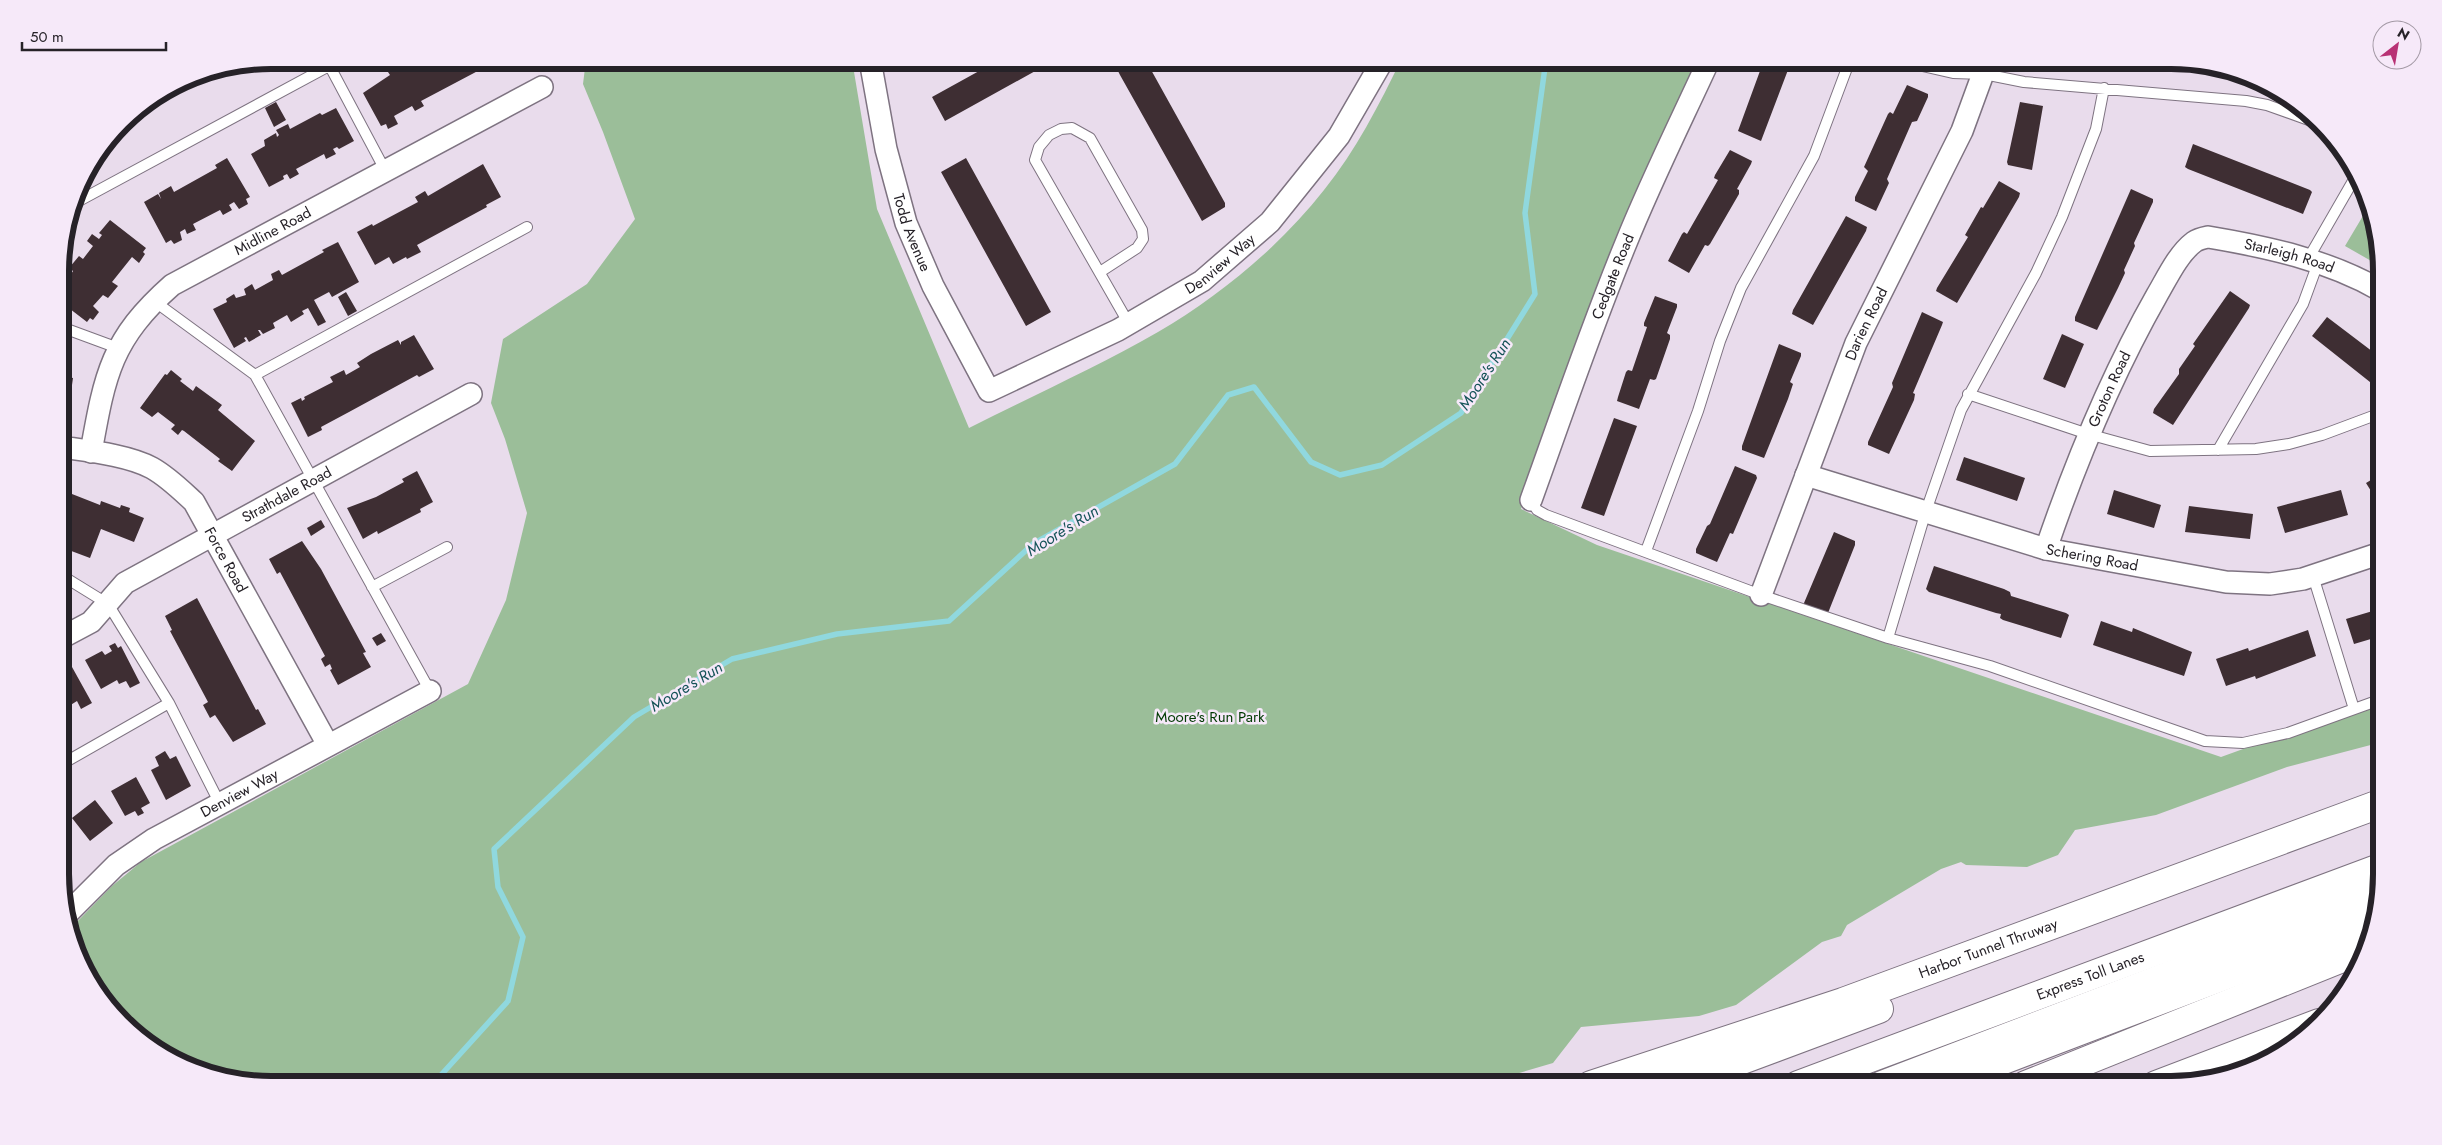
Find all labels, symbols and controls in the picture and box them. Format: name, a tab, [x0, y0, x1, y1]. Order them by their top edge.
scale bar	[22, 20, 166, 52]
north arrow	[2372, 20, 2422, 70]
text: N	[2394, 22, 2414, 45]
text: 50 m	[30, 26, 64, 48]
street label: Todd Avenue	[888, 191, 937, 275]
street label: Midline Road	[230, 201, 315, 261]
street label: Denview Way	[1181, 228, 1260, 300]
street label: Cedgate Road	[1586, 230, 1640, 323]
street label: Starleigh Road	[2242, 233, 2338, 279]
street label: Darien Road	[1839, 283, 1893, 364]
water label: Moore's Run	[1453, 334, 1516, 415]
street label: Groton Road	[2082, 347, 2136, 431]
street label: Strathdale Road	[238, 461, 336, 528]
water label: Moore's Run	[1022, 499, 1103, 562]
street label: Force Road	[199, 523, 253, 597]
street label: Schering Road	[2044, 538, 2140, 577]
water label: Moore's Run	[646, 656, 727, 717]
park label: Moore's Run Park	[1155, 706, 1265, 728]
street label: Denview Way	[196, 763, 283, 823]
street label: Harbor Tunnel Thruway	[1916, 913, 2061, 984]
street label: Express Toll Lanes	[2033, 946, 2147, 1006]

